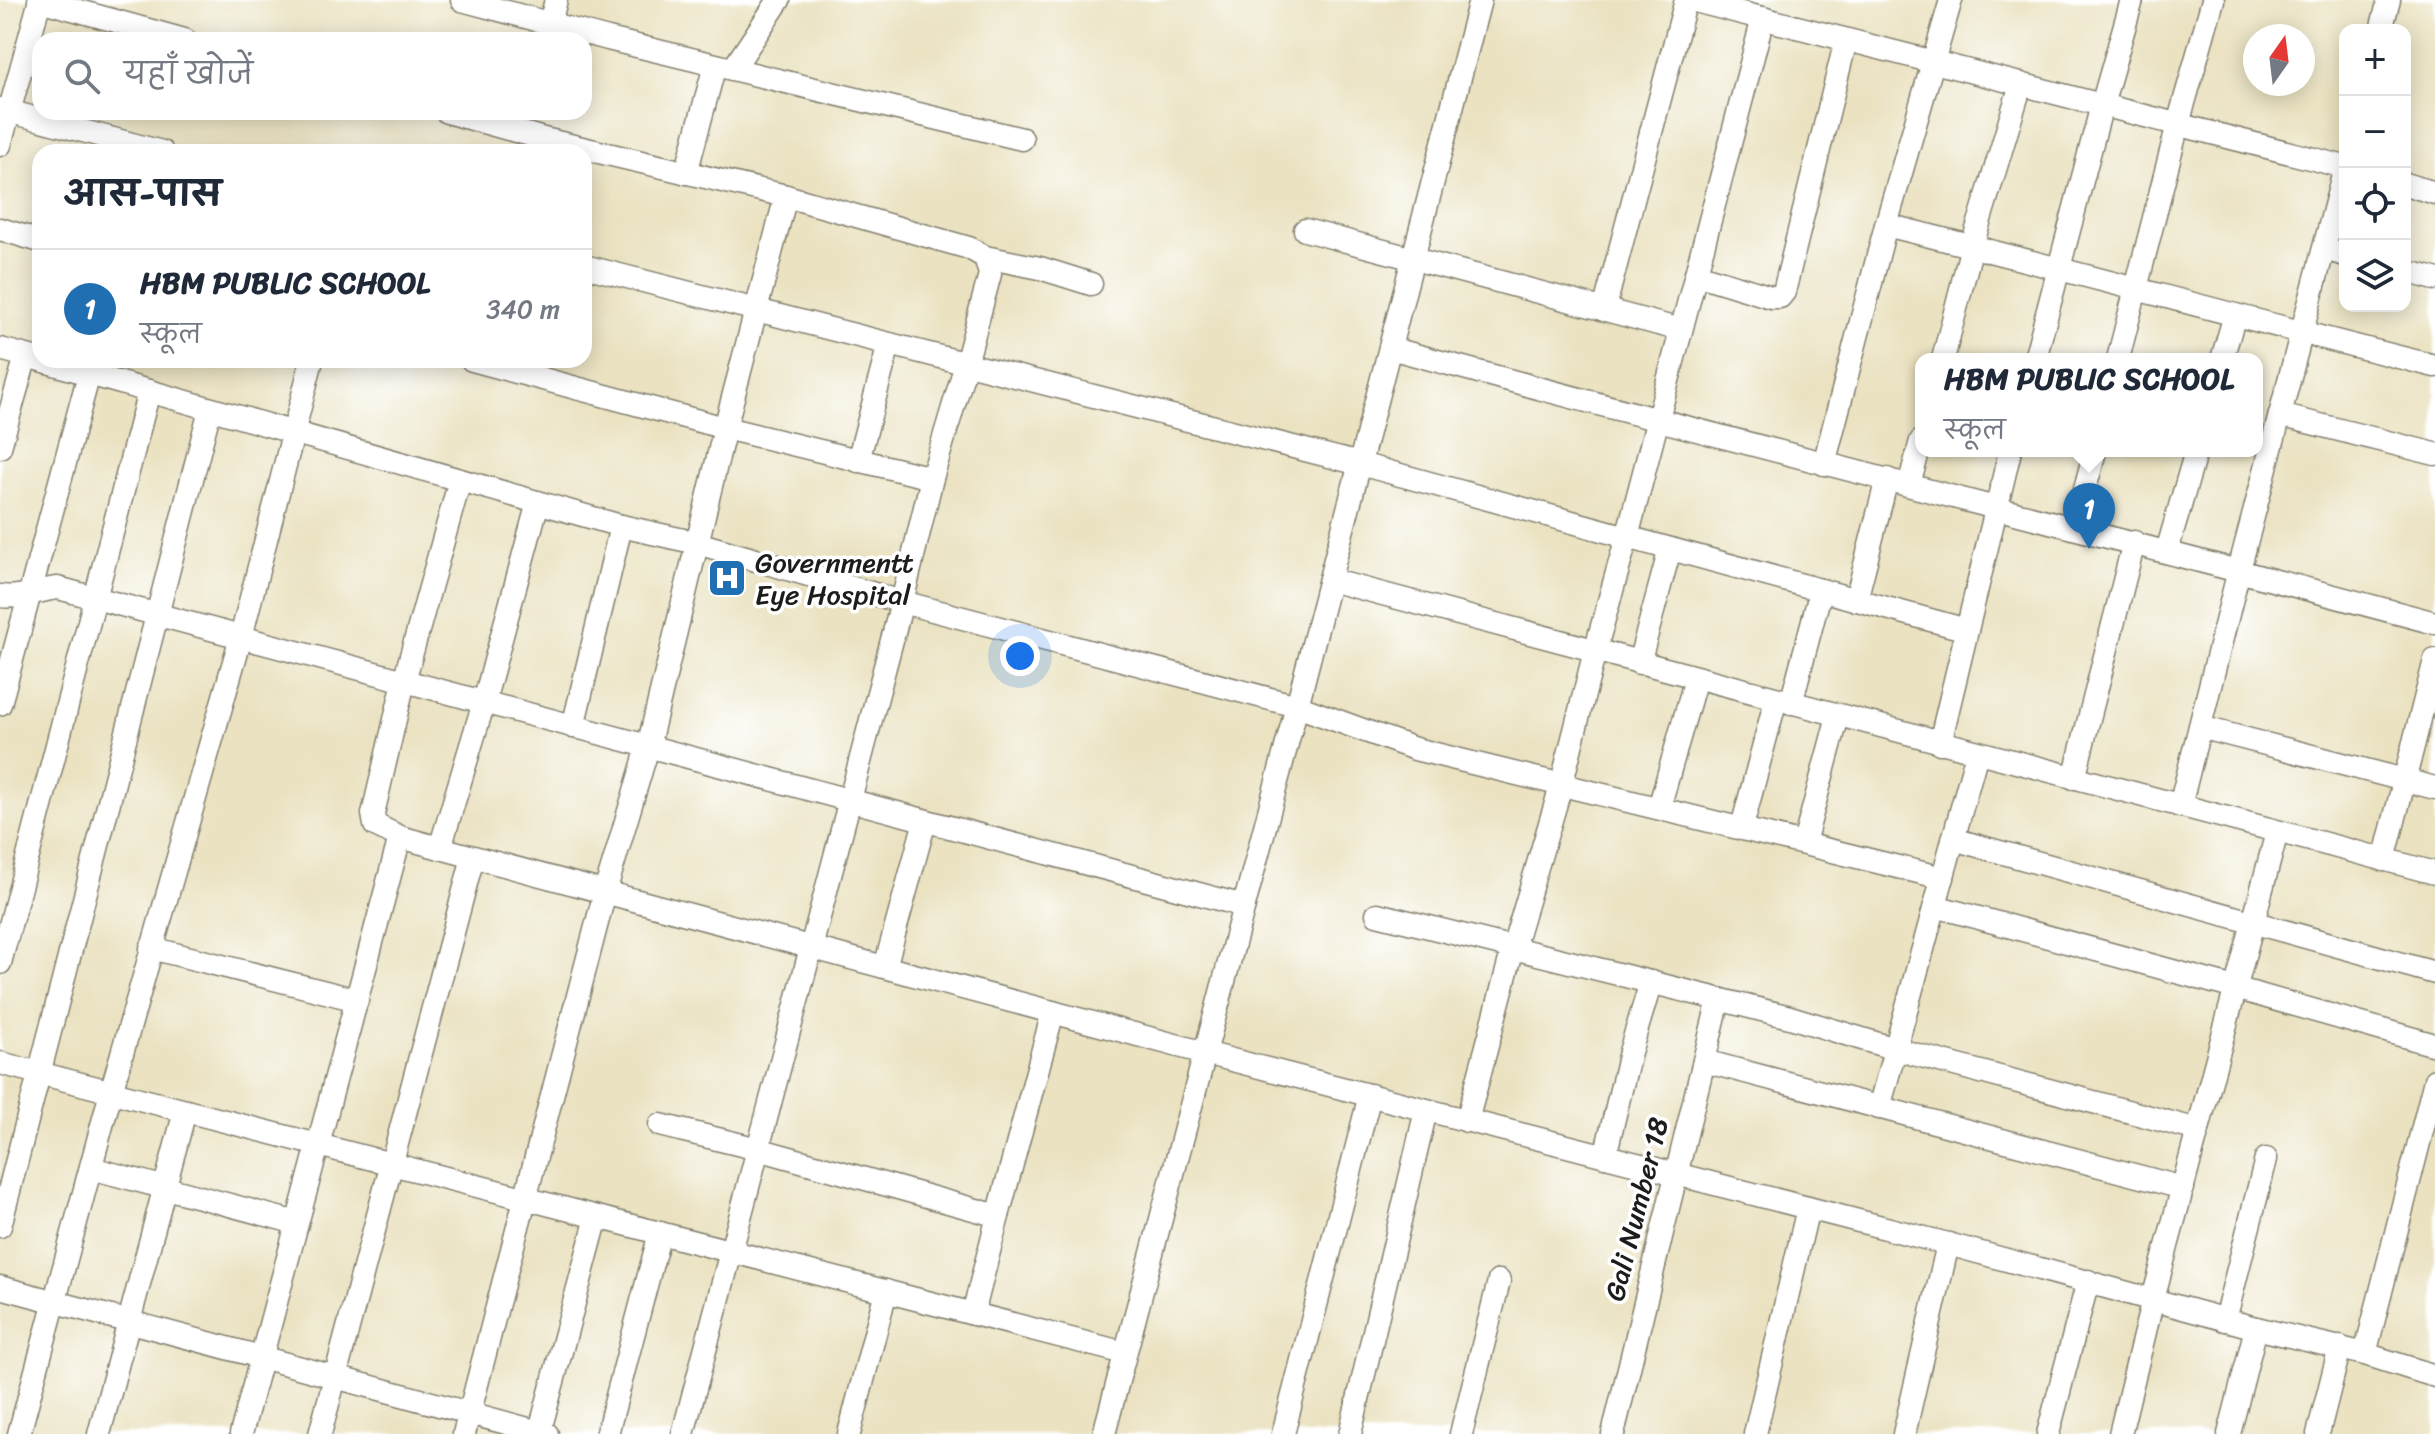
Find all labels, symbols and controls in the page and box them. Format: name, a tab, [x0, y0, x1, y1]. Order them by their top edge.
north arrow	[2243, 24, 2315, 96]
map controls	[2339, 24, 2411, 312]
button: +	[2339, 24, 2411, 96]
search box	[32, 32, 592, 120]
text: यहाँ खोजें	[124, 47, 253, 101]
icon: search	[60, 54, 104, 98]
button: −	[2339, 96, 2411, 168]
text: आस-पास	[64, 164, 222, 224]
button: locate	[2339, 168, 2411, 240]
button: layers	[2339, 240, 2411, 312]
text: HBM PUBLIC SCHOOL	[140, 256, 430, 310]
text: 1	[84, 286, 96, 332]
text: 340 m	[486, 286, 560, 332]
text: स्कूल	[140, 311, 202, 357]
text: HBM PUBLIC SCHOOL	[1944, 352, 2234, 406]
popup	[1915, 353, 2263, 457]
text: स्कूल	[1944, 407, 2006, 453]
pin: 1	[2063, 483, 2115, 549]
place label: Governmentt Eye Hospital	[755, 538, 914, 619]
hospital icon: Governmentt Eye Hospital	[706, 557, 748, 599]
your location	[1000, 636, 1040, 676]
street label: Gali Number 18	[1590, 1112, 1683, 1306]

